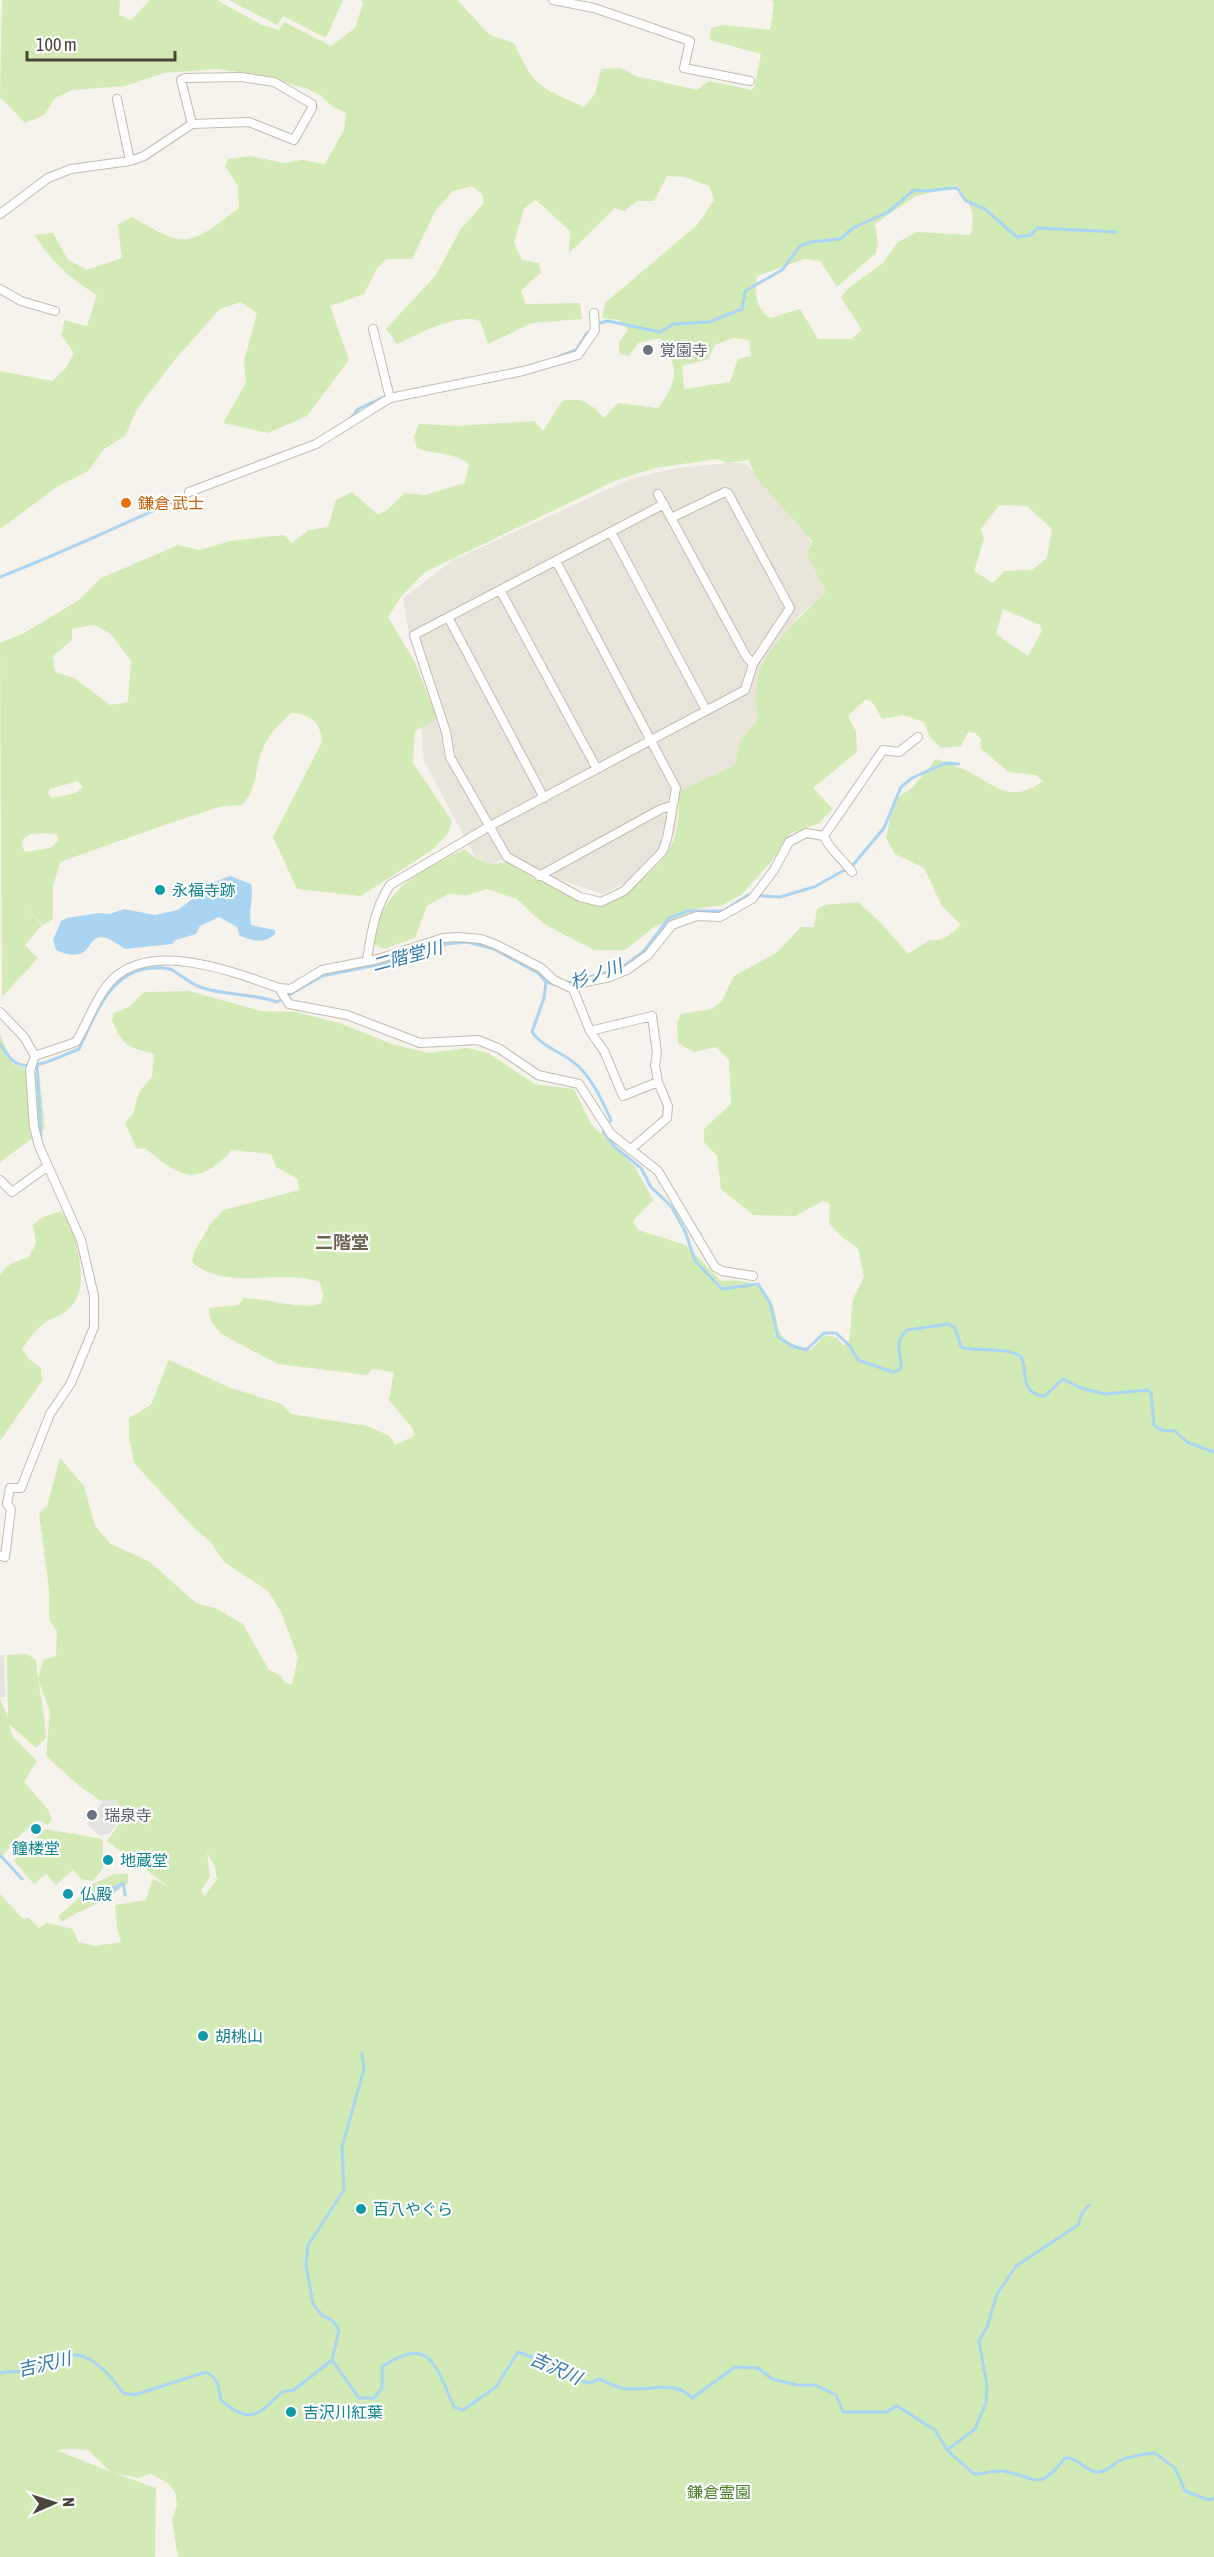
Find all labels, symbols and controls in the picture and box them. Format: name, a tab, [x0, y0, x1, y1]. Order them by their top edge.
scale bar	[27, 24, 176, 62]
text: 100 m	[36, 34, 77, 55]
place label: 覚園寺	[660, 341, 708, 359]
marker: 覚園寺	[641, 343, 655, 357]
place label: 鎌倉 武士	[138, 494, 204, 512]
marker: 鎌倉 武士	[119, 496, 133, 510]
place label: 永福寺跡	[172, 881, 236, 899]
marker: 永福寺跡	[153, 883, 167, 897]
water label: 二階堂川	[370, 936, 446, 975]
water label: 杉ノ川	[567, 954, 627, 993]
district label: 二階堂	[315, 1232, 369, 1253]
place label: 瑞泉寺	[104, 1806, 152, 1824]
marker: 瑞泉寺	[85, 1808, 99, 1822]
marker: 鐘楼堂	[29, 1822, 43, 1836]
place label: 鐘楼堂	[12, 1839, 60, 1857]
place label: 地蔵堂	[120, 1851, 168, 1869]
marker: 地蔵堂	[101, 1853, 115, 1867]
place label: 仏殿	[80, 1885, 112, 1903]
marker: 仏殿	[61, 1887, 75, 1901]
place label: 胡桃山	[215, 2027, 263, 2045]
marker: 胡桃山	[196, 2029, 210, 2043]
place label: 百八やぐら	[373, 2200, 453, 2218]
marker: 百八やぐら	[354, 2202, 368, 2216]
water label: 吉沢川	[15, 2347, 75, 2380]
water label: 吉沢川	[527, 2347, 587, 2389]
place label: 吉沢川紅葉	[303, 2403, 383, 2421]
marker: 吉沢川紅葉	[284, 2405, 298, 2419]
north arrow	[24, 2473, 84, 2533]
park label: 鎌倉霊園	[687, 2483, 751, 2501]
text: N	[60, 2497, 78, 2507]

